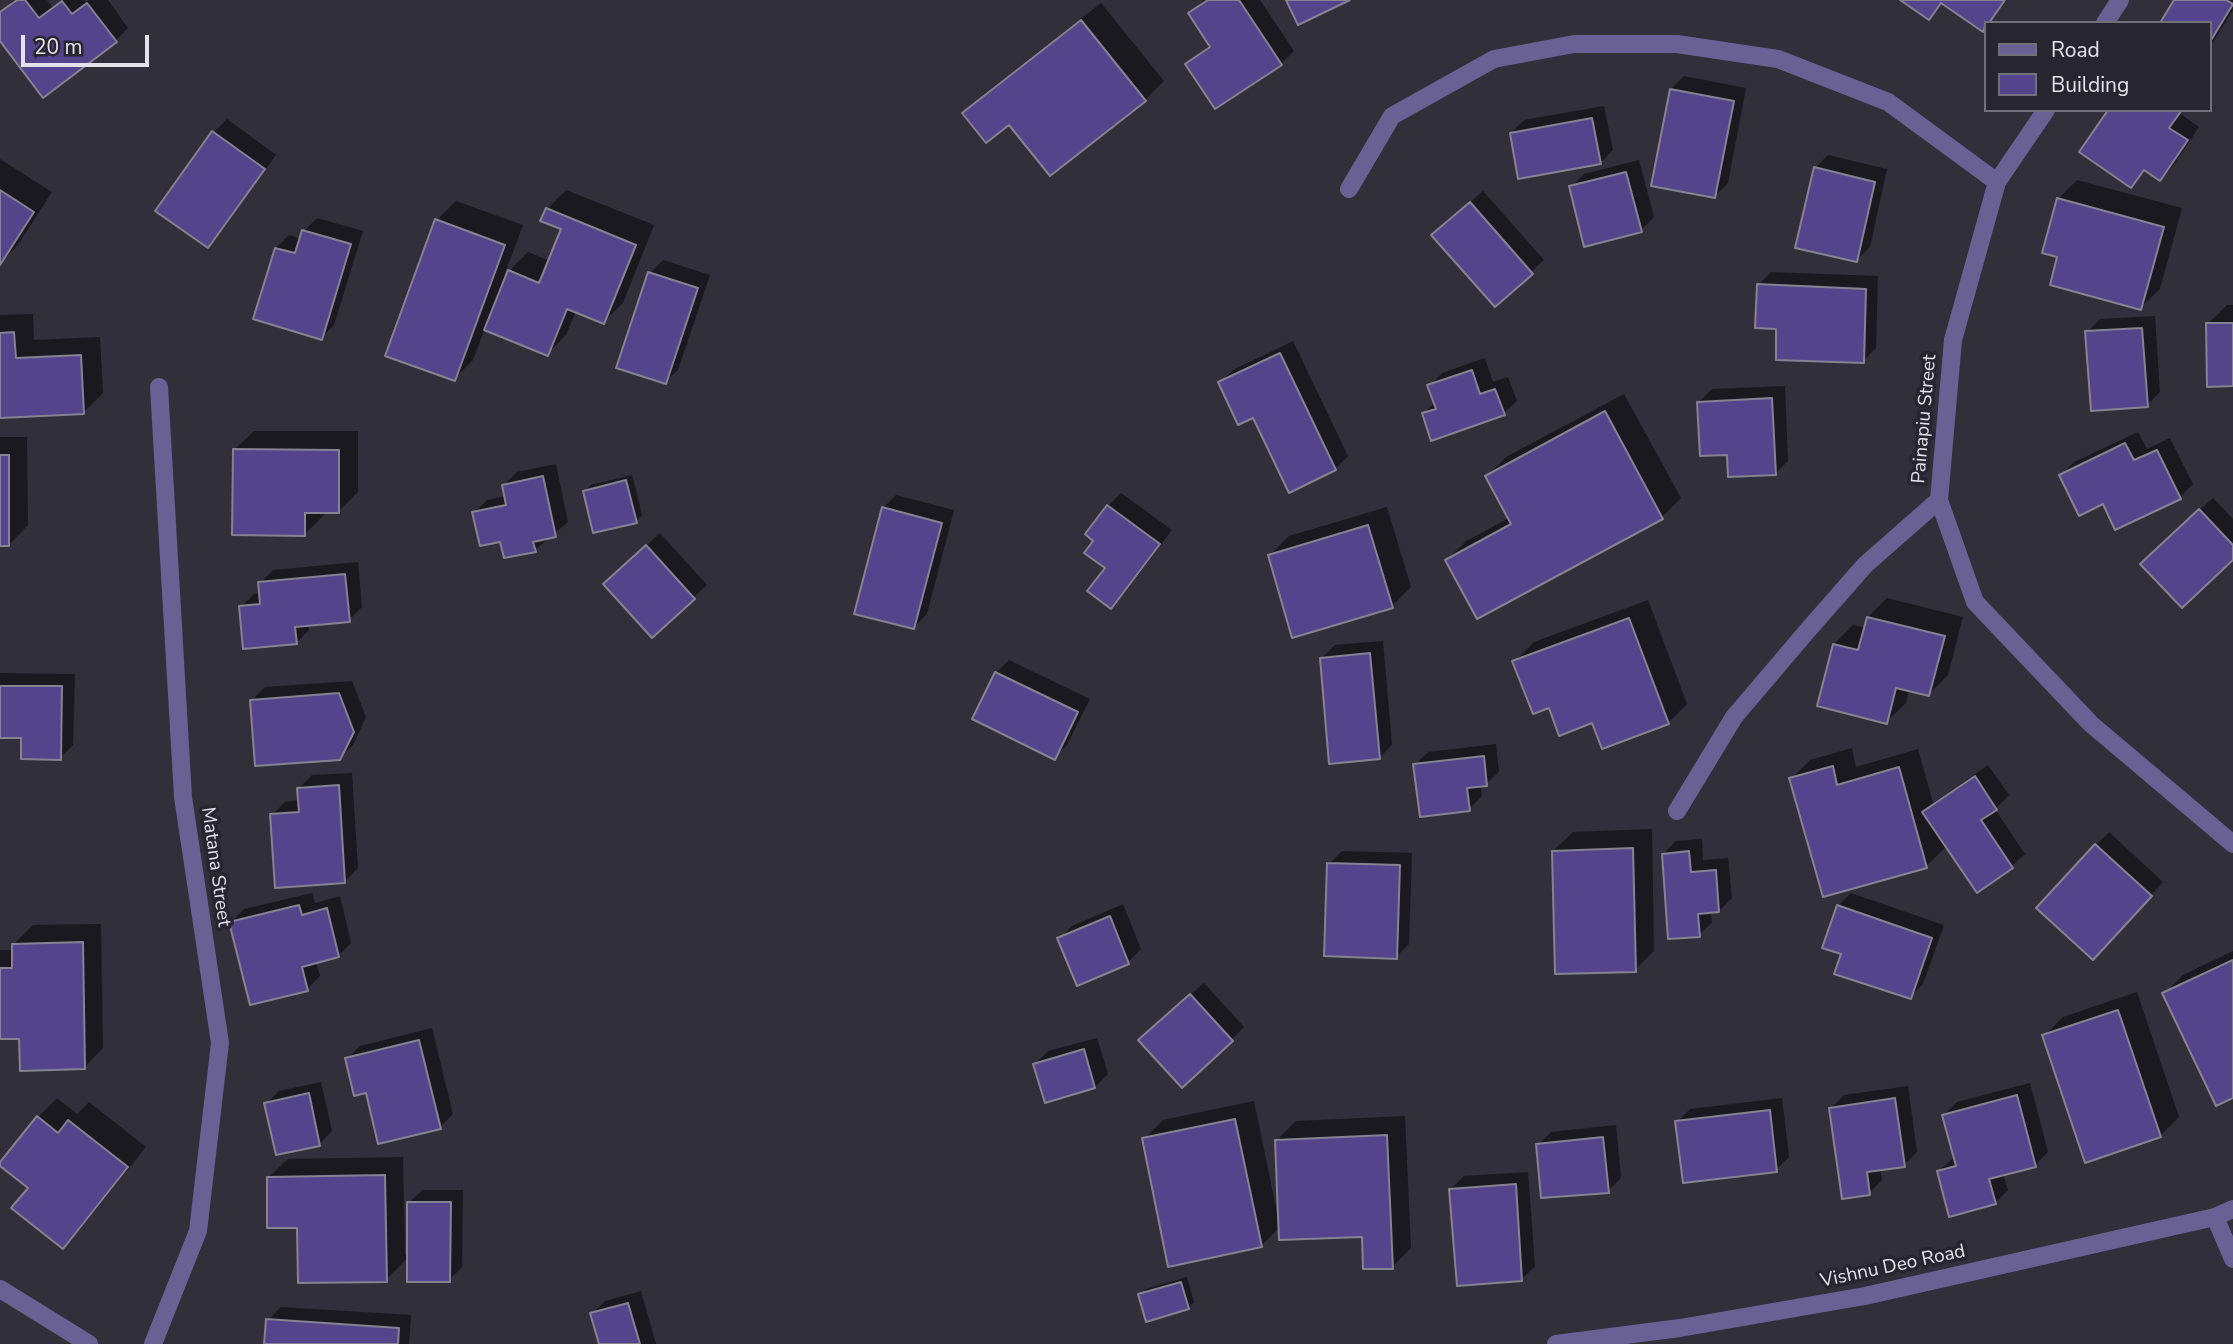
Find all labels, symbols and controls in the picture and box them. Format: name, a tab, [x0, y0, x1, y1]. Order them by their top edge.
scale bar	[24, 21, 152, 65]
legend	[1984, 21, 2212, 112]
text: 20 m	[34, 33, 83, 61]
text: Road	[2051, 36, 2100, 64]
text: Building	[2051, 71, 2129, 99]
street label: Painapiu Street	[1908, 353, 1942, 485]
street label: Matana Street	[195, 806, 235, 928]
street label: Vishnu Deo Road	[1818, 1241, 1968, 1293]

